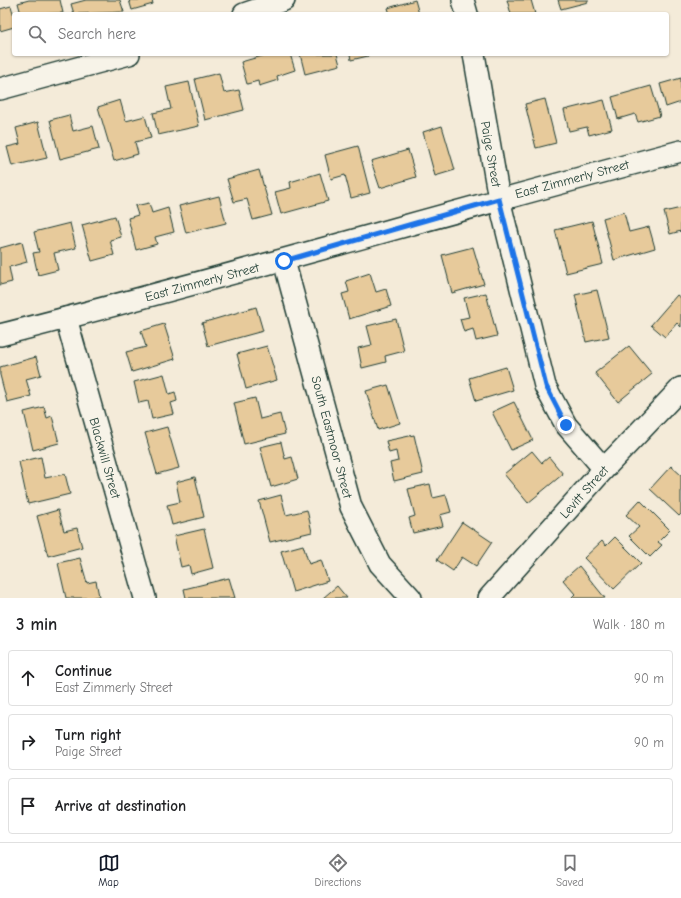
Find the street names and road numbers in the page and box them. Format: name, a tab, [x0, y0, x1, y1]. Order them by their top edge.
street label: Paige Street	[478, 120, 504, 189]
street label: East Zimmerly Street	[513, 156, 632, 201]
street label: East Zimmerly Street	[143, 259, 262, 304]
street label: South Eastmoor Street	[308, 374, 356, 501]
street label: Blackwill Street	[86, 416, 124, 501]
street label: Levitt Street	[557, 462, 612, 521]

